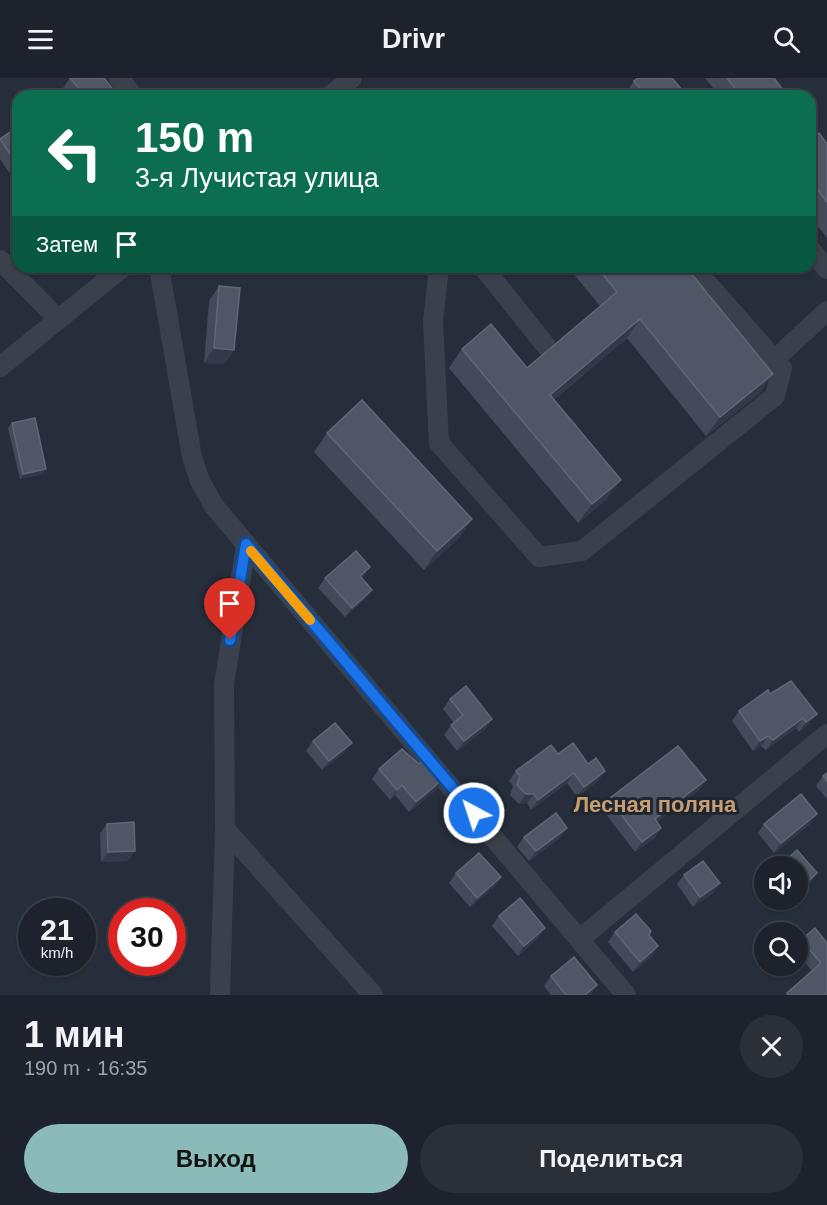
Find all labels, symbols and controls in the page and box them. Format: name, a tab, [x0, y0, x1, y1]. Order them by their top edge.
icon: menu	[24, 23, 57, 56]
icon: search	[770, 23, 803, 56]
text: Drivr	[382, 24, 445, 54]
icon: left	[36, 114, 114, 192]
text: 150 m	[135, 114, 254, 161]
text: 3-я Лучистая улица	[135, 163, 379, 193]
icon: arrive	[110, 228, 143, 261]
text: Затем	[36, 232, 98, 257]
pin	[204, 578, 255, 640]
icon: arrive	[213, 587, 246, 620]
position arrow	[442, 781, 506, 845]
district label: Лесная поляна	[574, 792, 737, 817]
map controls	[754, 856, 808, 976]
button: sound	[754, 856, 808, 910]
speed limit sign: 30	[108, 898, 186, 976]
text: 21	[40, 913, 74, 946]
button: search	[754, 922, 808, 976]
text: km/h	[41, 944, 73, 961]
text: 1 мин	[24, 1014, 125, 1055]
button: close	[740, 1015, 803, 1078]
text: 190 m · 16:35	[24, 1057, 147, 1079]
button: Выход	[24, 1124, 408, 1193]
button: Поделиться	[420, 1124, 803, 1193]

